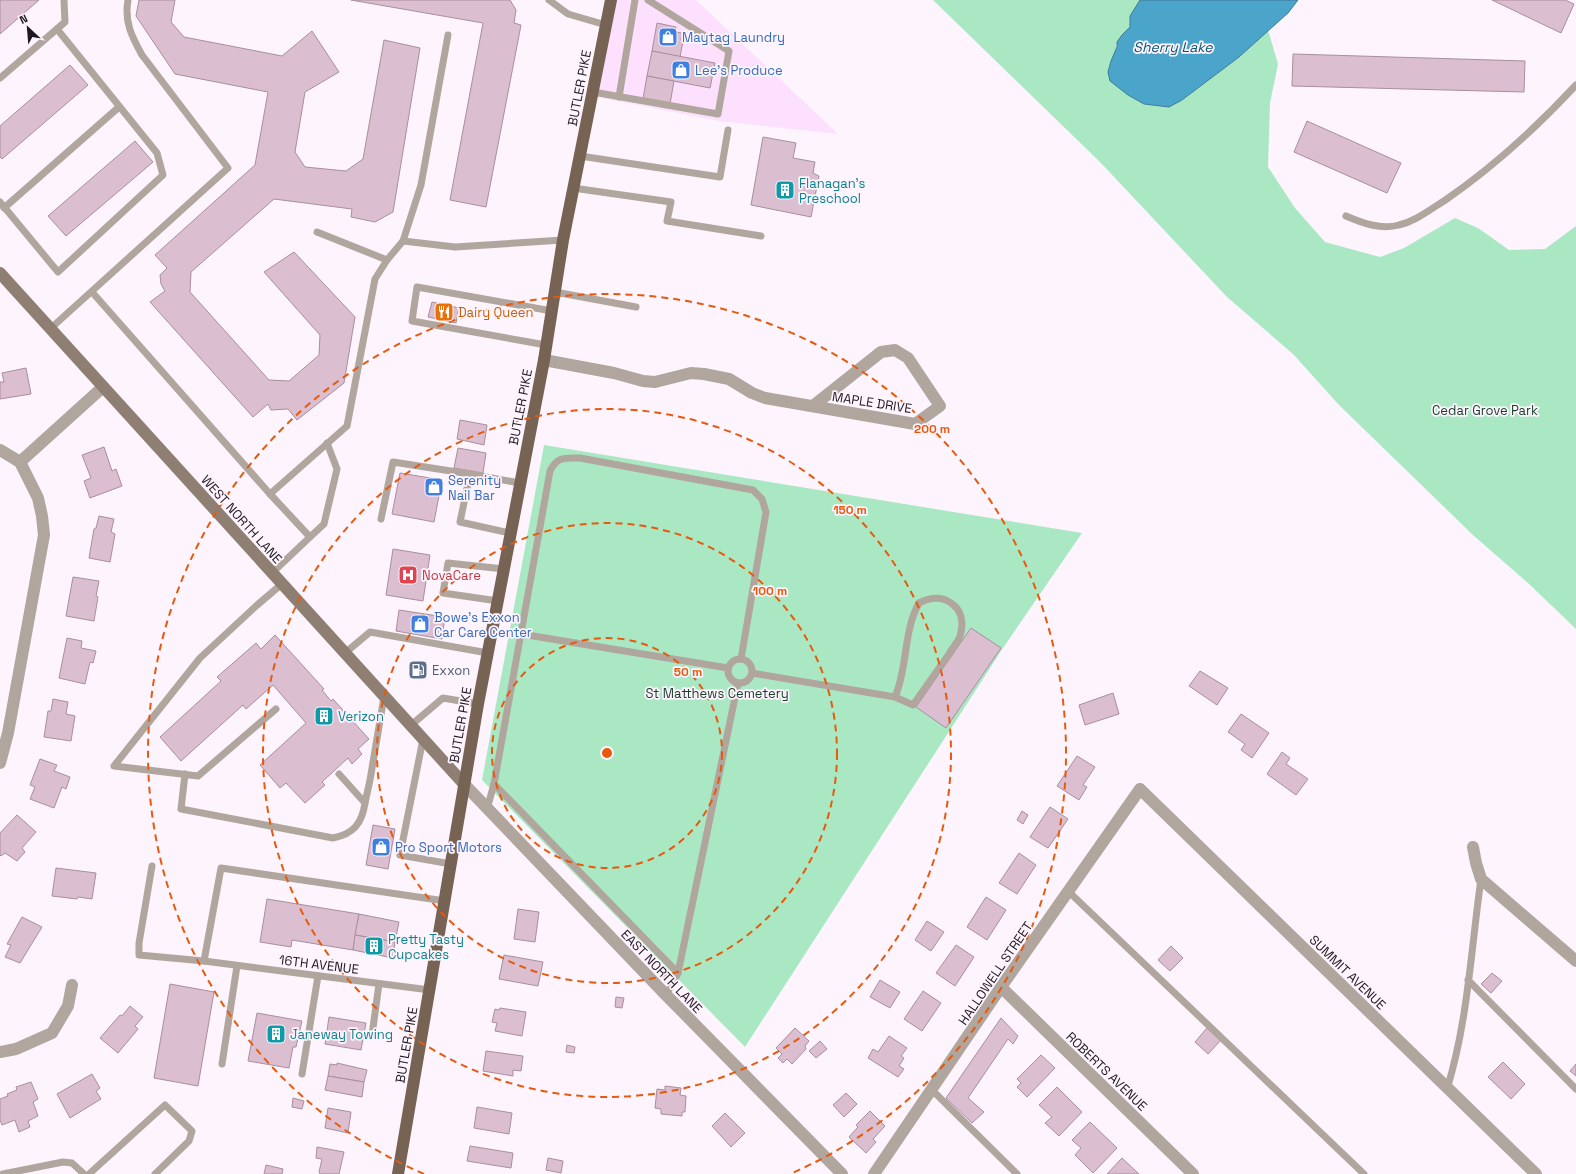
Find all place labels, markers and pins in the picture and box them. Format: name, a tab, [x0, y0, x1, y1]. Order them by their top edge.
shop icon: Maytag Laundry	[657, 26, 679, 48]
place label: Maytag Laundry	[682, 29, 785, 46]
shop icon: Lee's Produce	[670, 59, 692, 81]
place label: Lee's Produce	[695, 62, 783, 79]
place label: Flanagan's Preschool	[799, 175, 866, 207]
building icon: Flanagan's Preschool	[774, 179, 796, 201]
restaurant icon: Dairy Queen	[433, 301, 455, 323]
place label: Dairy Queen	[458, 304, 534, 321]
place label: Serenity Nail Bar	[448, 472, 501, 504]
shop icon: Serenity Nail Bar	[423, 476, 445, 498]
hospital icon: NovaCare	[397, 564, 419, 586]
place label: NovaCare	[422, 567, 481, 584]
place label: Bowe's Exxon Car Care Center	[434, 609, 532, 641]
shop icon: Bowe's Exxon Car Care Center	[409, 613, 431, 635]
fuel station icon: Exxon	[407, 659, 429, 681]
place label: Exxon	[432, 662, 470, 679]
building icon: Verizon	[313, 705, 335, 727]
place label: Verizon	[338, 708, 384, 725]
centre of rings	[600, 746, 614, 760]
shop icon: Pro Sport Motors	[370, 836, 392, 858]
place label: Pro Sport Motors	[395, 839, 502, 856]
place label: Pretty Tasty Cupcakes	[388, 931, 464, 963]
building icon: Pretty Tasty Cupcakes	[363, 935, 385, 957]
building icon: Janeway Towing	[265, 1023, 287, 1045]
place label: Janeway Towing	[290, 1026, 393, 1043]

